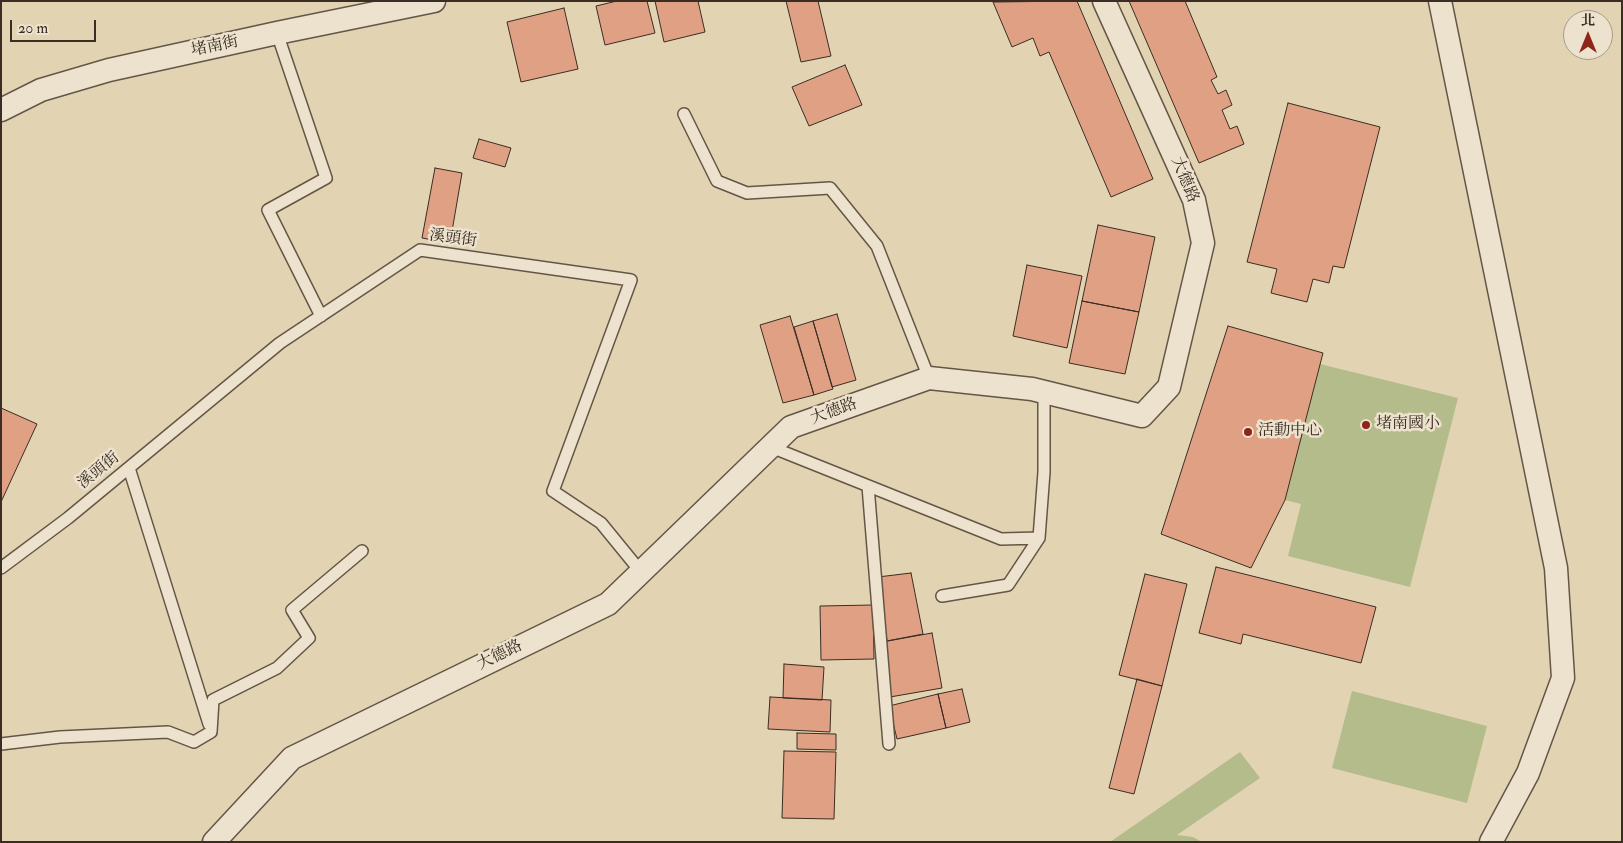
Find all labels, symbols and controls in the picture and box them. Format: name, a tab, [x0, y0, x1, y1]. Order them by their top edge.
scale bar	[12, 10, 99, 42]
north arrow	[1563, 10, 1613, 60]
text: 北	[1581, 12, 1595, 29]
text: 20 m	[18, 19, 48, 38]
street label: 堵南街	[190, 33, 240, 61]
street label: 大德路	[1166, 154, 1202, 206]
street label: 溪頭街	[428, 227, 478, 251]
street label: 大德路	[808, 395, 860, 429]
place label: 堵南國小	[1376, 415, 1440, 435]
marker: 堵南國小	[1360, 419, 1372, 431]
place label: 活動中心	[1258, 422, 1322, 442]
marker: 活動中心	[1242, 426, 1254, 438]
street label: 溪頭街	[74, 448, 124, 494]
street label: 大德路	[474, 637, 526, 675]

